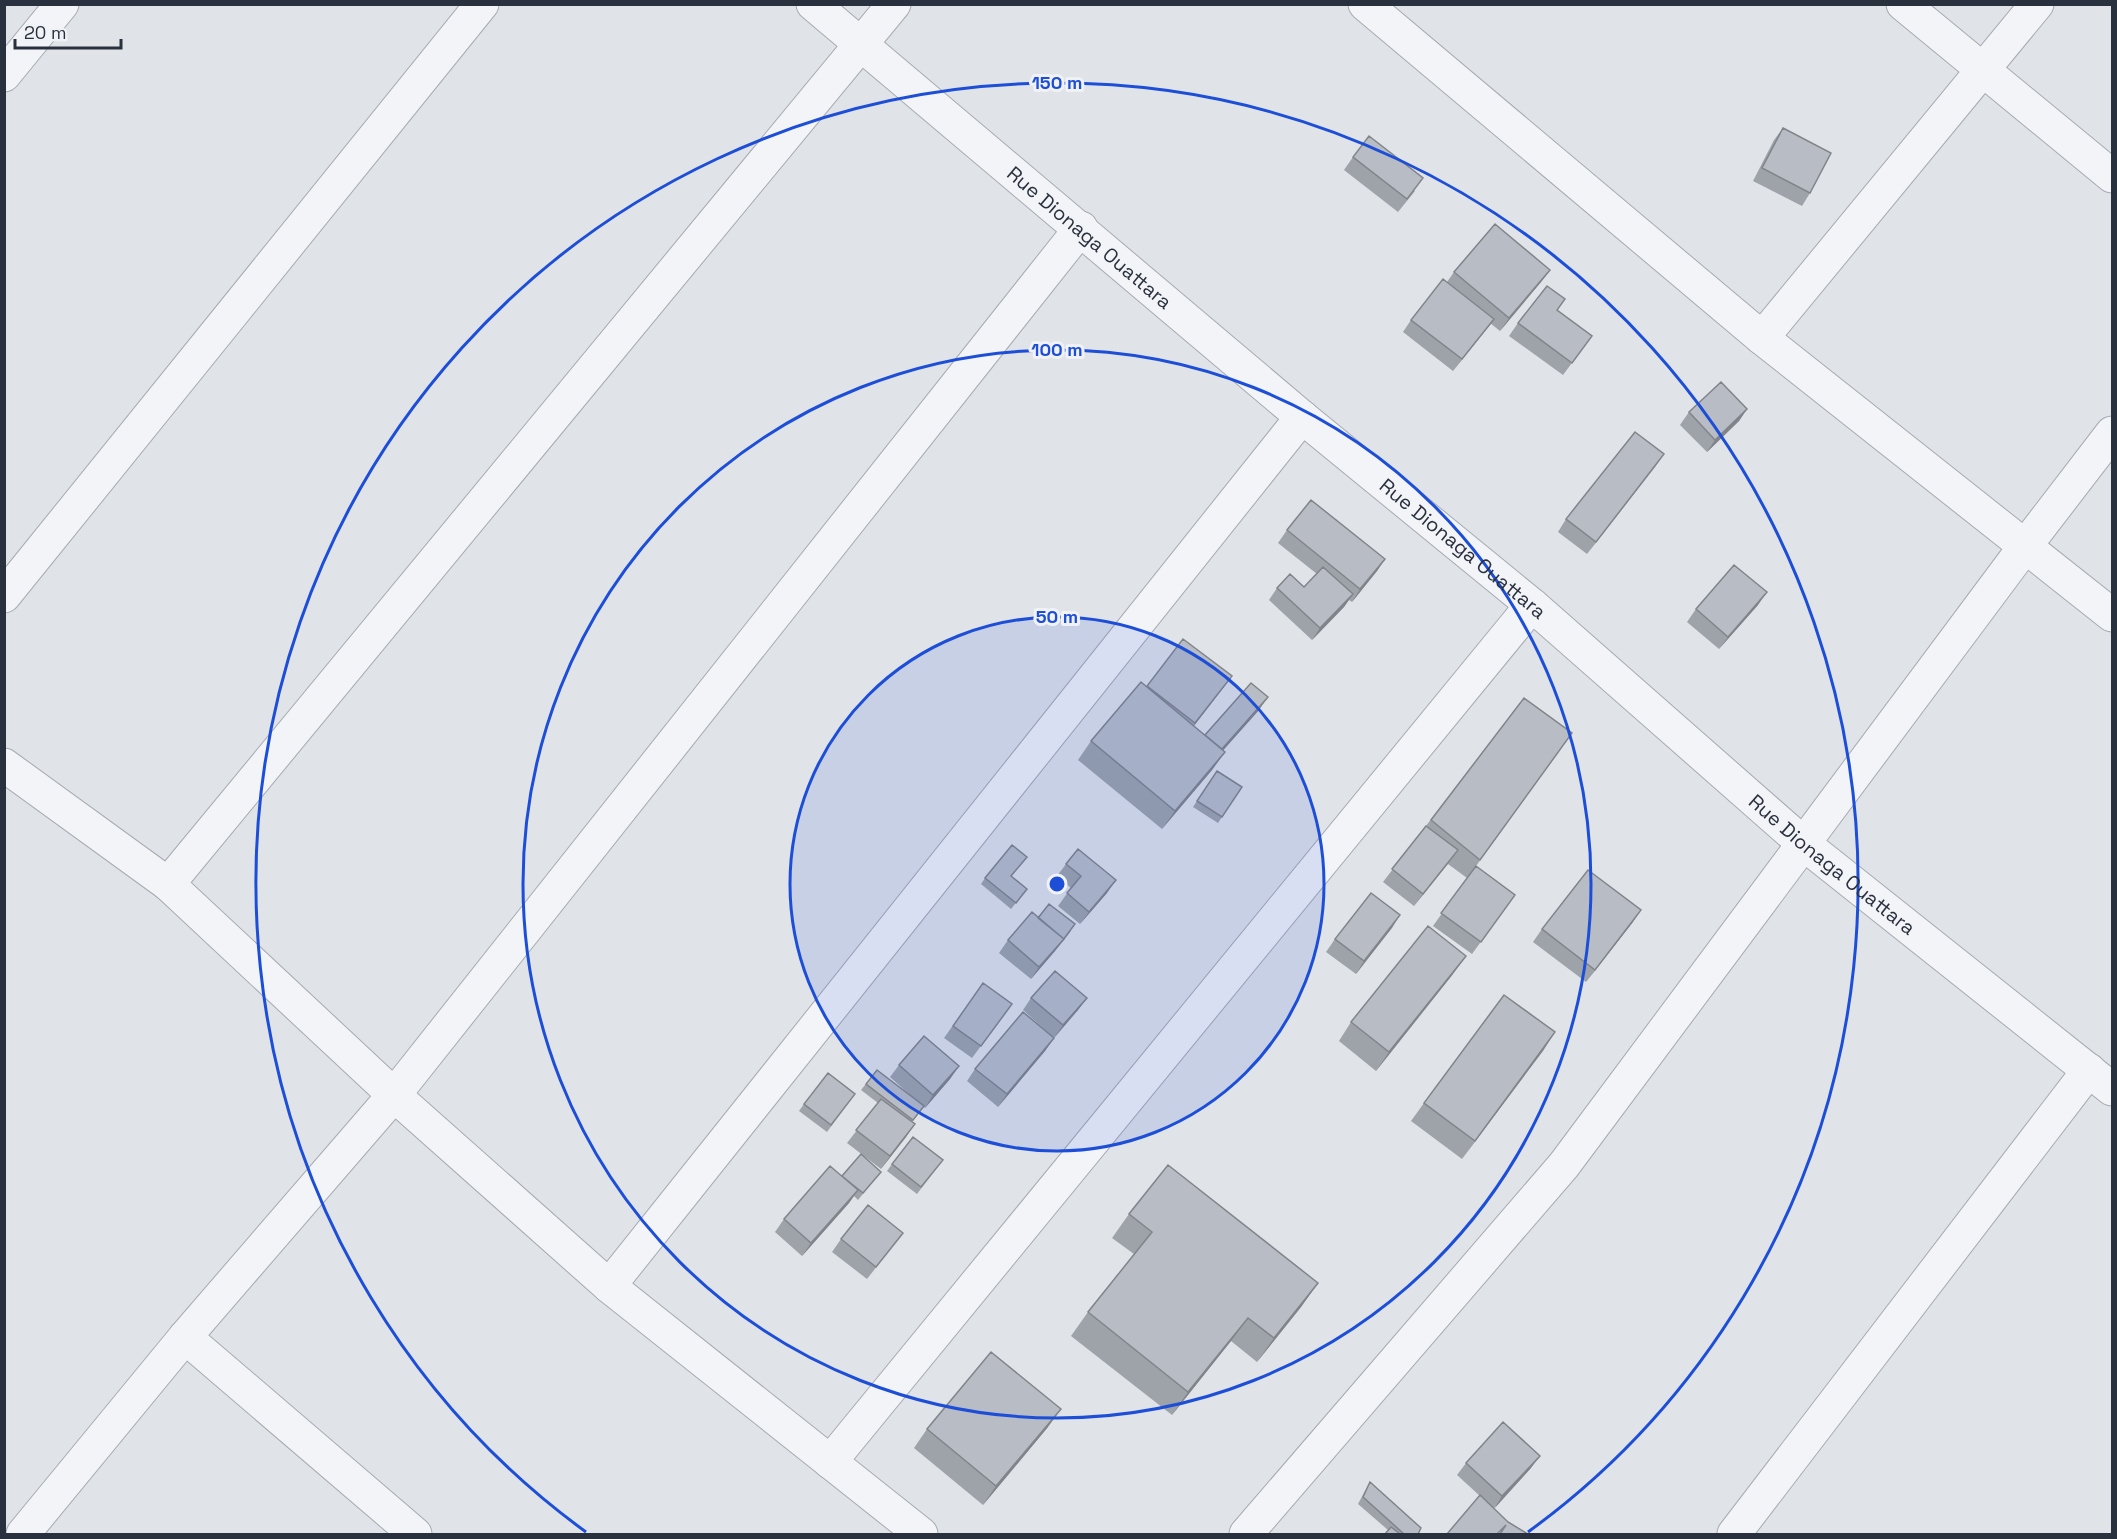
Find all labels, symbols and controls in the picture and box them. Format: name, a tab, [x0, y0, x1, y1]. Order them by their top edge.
scale bar	[15, 12, 122, 50]
text: 20 m	[24, 21, 67, 44]
text: 150 m	[1032, 71, 1082, 94]
street label: Rue Dionaga Ouattara	[1002, 160, 1178, 315]
text: 100 m	[1031, 338, 1083, 361]
street label: Rue Dionaga Ouattara	[1374, 473, 1552, 625]
text: 50 m	[1036, 605, 1078, 628]
street label: Rue Dionaga Ouattara	[1743, 788, 1921, 941]
centre of rings	[1047, 874, 1067, 894]

